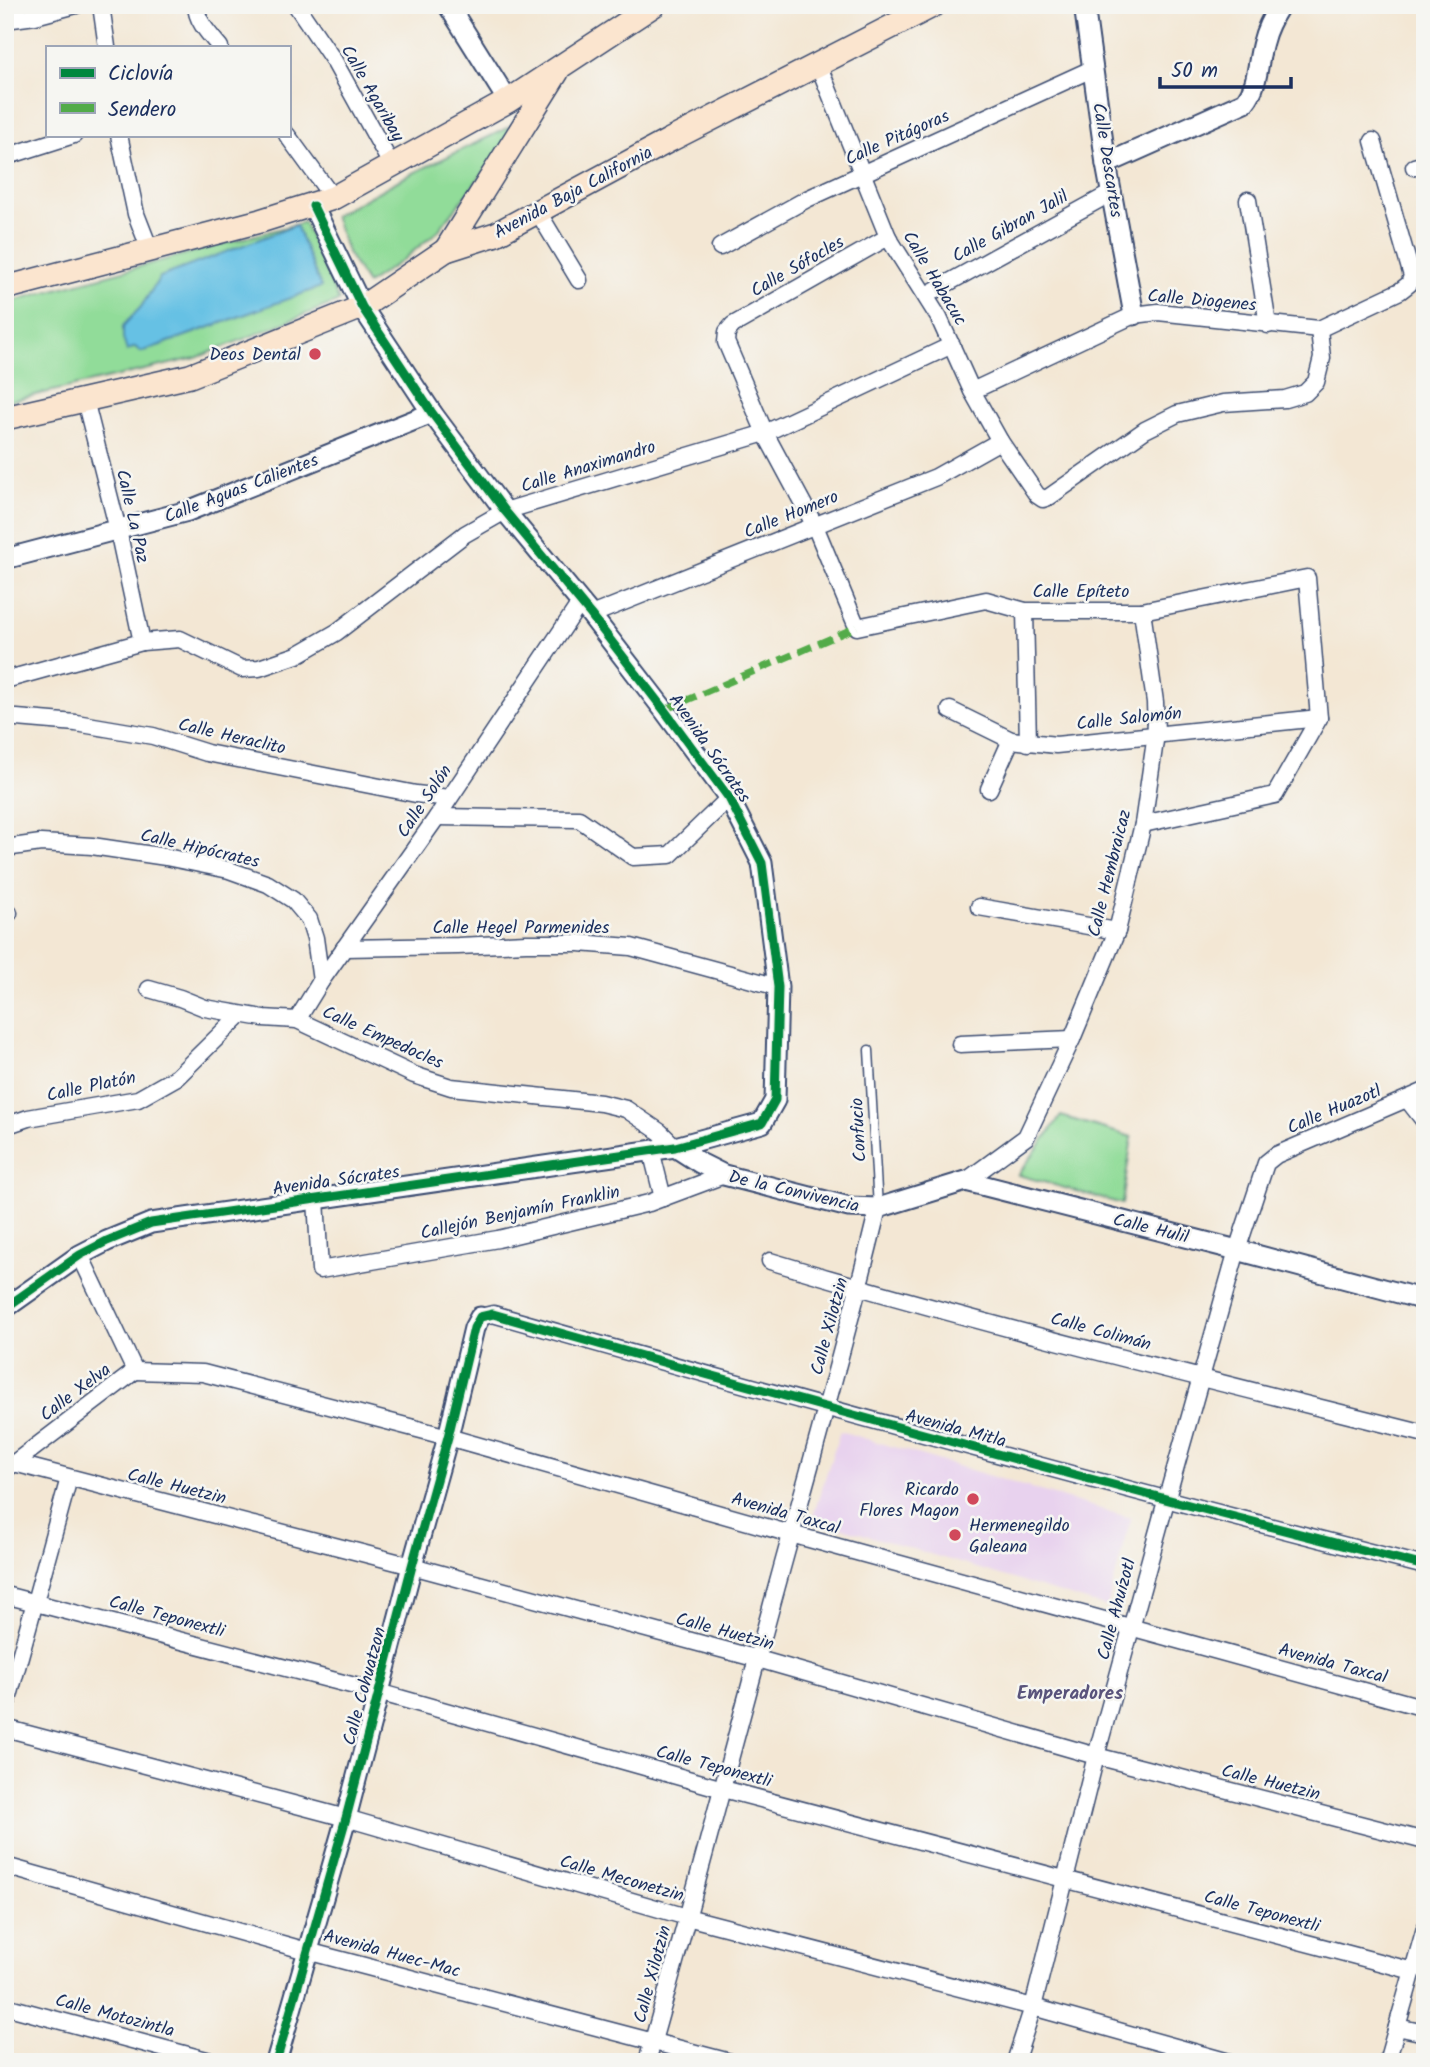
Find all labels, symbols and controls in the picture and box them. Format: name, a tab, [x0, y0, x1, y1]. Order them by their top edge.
street label: Calle Agaribay	[332, 40, 412, 148]
legend	[46, 46, 290, 136]
scale bar	[1160, 46, 1292, 90]
text: 50 m	[1171, 55, 1218, 88]
text: Ciclovía	[108, 58, 173, 91]
text: Sendero	[108, 94, 176, 127]
street label: Calle Descartes	[1083, 101, 1130, 220]
street label: Calle Pitágoras	[841, 102, 955, 174]
street label: Avenida Baja California	[489, 139, 658, 248]
street label: Calle Gibran Jalil	[947, 183, 1075, 271]
street label: Calle Habacuc	[894, 226, 974, 332]
street label: Calle Sófocles	[745, 229, 850, 306]
street label: Calle Diogenes	[1146, 282, 1258, 321]
place label: Deos Dental	[209, 341, 302, 370]
marker: Deos Dental	[307, 346, 323, 362]
street label: Calle Anaximandro	[517, 433, 660, 502]
street label: Calle Aguas Calientes	[160, 447, 323, 532]
street label: Calle La Paz	[107, 467, 156, 566]
street label: Calle Homero	[740, 483, 843, 548]
street label: Calle Epíteto	[1033, 578, 1129, 607]
street label: Avenida Sócrates	[660, 688, 758, 810]
street label: Calle Salomón	[1075, 700, 1183, 739]
street label: Calle Heraclito	[175, 711, 288, 764]
street label: Calle Solón	[390, 759, 461, 844]
street label: Calle Hembraicaz	[1081, 807, 1140, 940]
street label: Calle Hipócrates	[137, 822, 262, 877]
street label: Calle Hegel Parmenides	[432, 914, 610, 943]
street label: Calle Empedocles	[317, 999, 448, 1078]
street label: Calle Platón	[44, 1064, 139, 1111]
street label: Calle Huazotl	[1283, 1077, 1387, 1143]
street label: Confucio	[843, 1097, 876, 1163]
street label: Avenida Sócrates	[271, 1158, 402, 1205]
street label: De la Convivencia	[725, 1163, 862, 1222]
street label: Callejón Benjamín Franklin	[418, 1178, 623, 1249]
street label: Calle Hulil	[1110, 1206, 1192, 1253]
street label: Calle Xilotzin	[803, 1274, 857, 1379]
street label: Calle Colimán	[1047, 1305, 1154, 1360]
street label: Calle Xelva	[34, 1357, 118, 1430]
street label: Avenida Mitla	[902, 1402, 1009, 1457]
street label: Calle Huetzin	[124, 1461, 229, 1514]
place label: Ricardo Flores Magon	[859, 1476, 959, 1526]
street label: Avenida Taxcal	[728, 1485, 844, 1544]
marker: Ricardo Flores Magon	[965, 1491, 981, 1507]
place label: Hermenegildo Galeana	[969, 1512, 1070, 1562]
marker: Hermenegildo Galeana	[947, 1527, 963, 1543]
street label: Calle Ahuízotl	[1090, 1555, 1145, 1664]
street label: Calle Teponextli	[105, 1588, 228, 1647]
street label: Calle Huetzin	[672, 1605, 777, 1660]
street label: Calle Cohuatzon	[336, 1624, 395, 1749]
street label: Avenida Taxcal	[1275, 1636, 1391, 1693]
district label: Emperadores	[1017, 1679, 1123, 1709]
street label: Calle Teponextli	[652, 1738, 775, 1797]
street label: Calle Huetzin	[1218, 1757, 1323, 1810]
street label: Calle Meconetzin	[556, 1848, 687, 1911]
street label: Calle Teponextli	[1200, 1883, 1323, 1942]
street label: Avenida Huec-Mac	[320, 1922, 463, 1987]
street label: Calle Xilotzin	[626, 1922, 680, 2027]
street label: Calle Motozintla	[52, 1987, 178, 2046]

